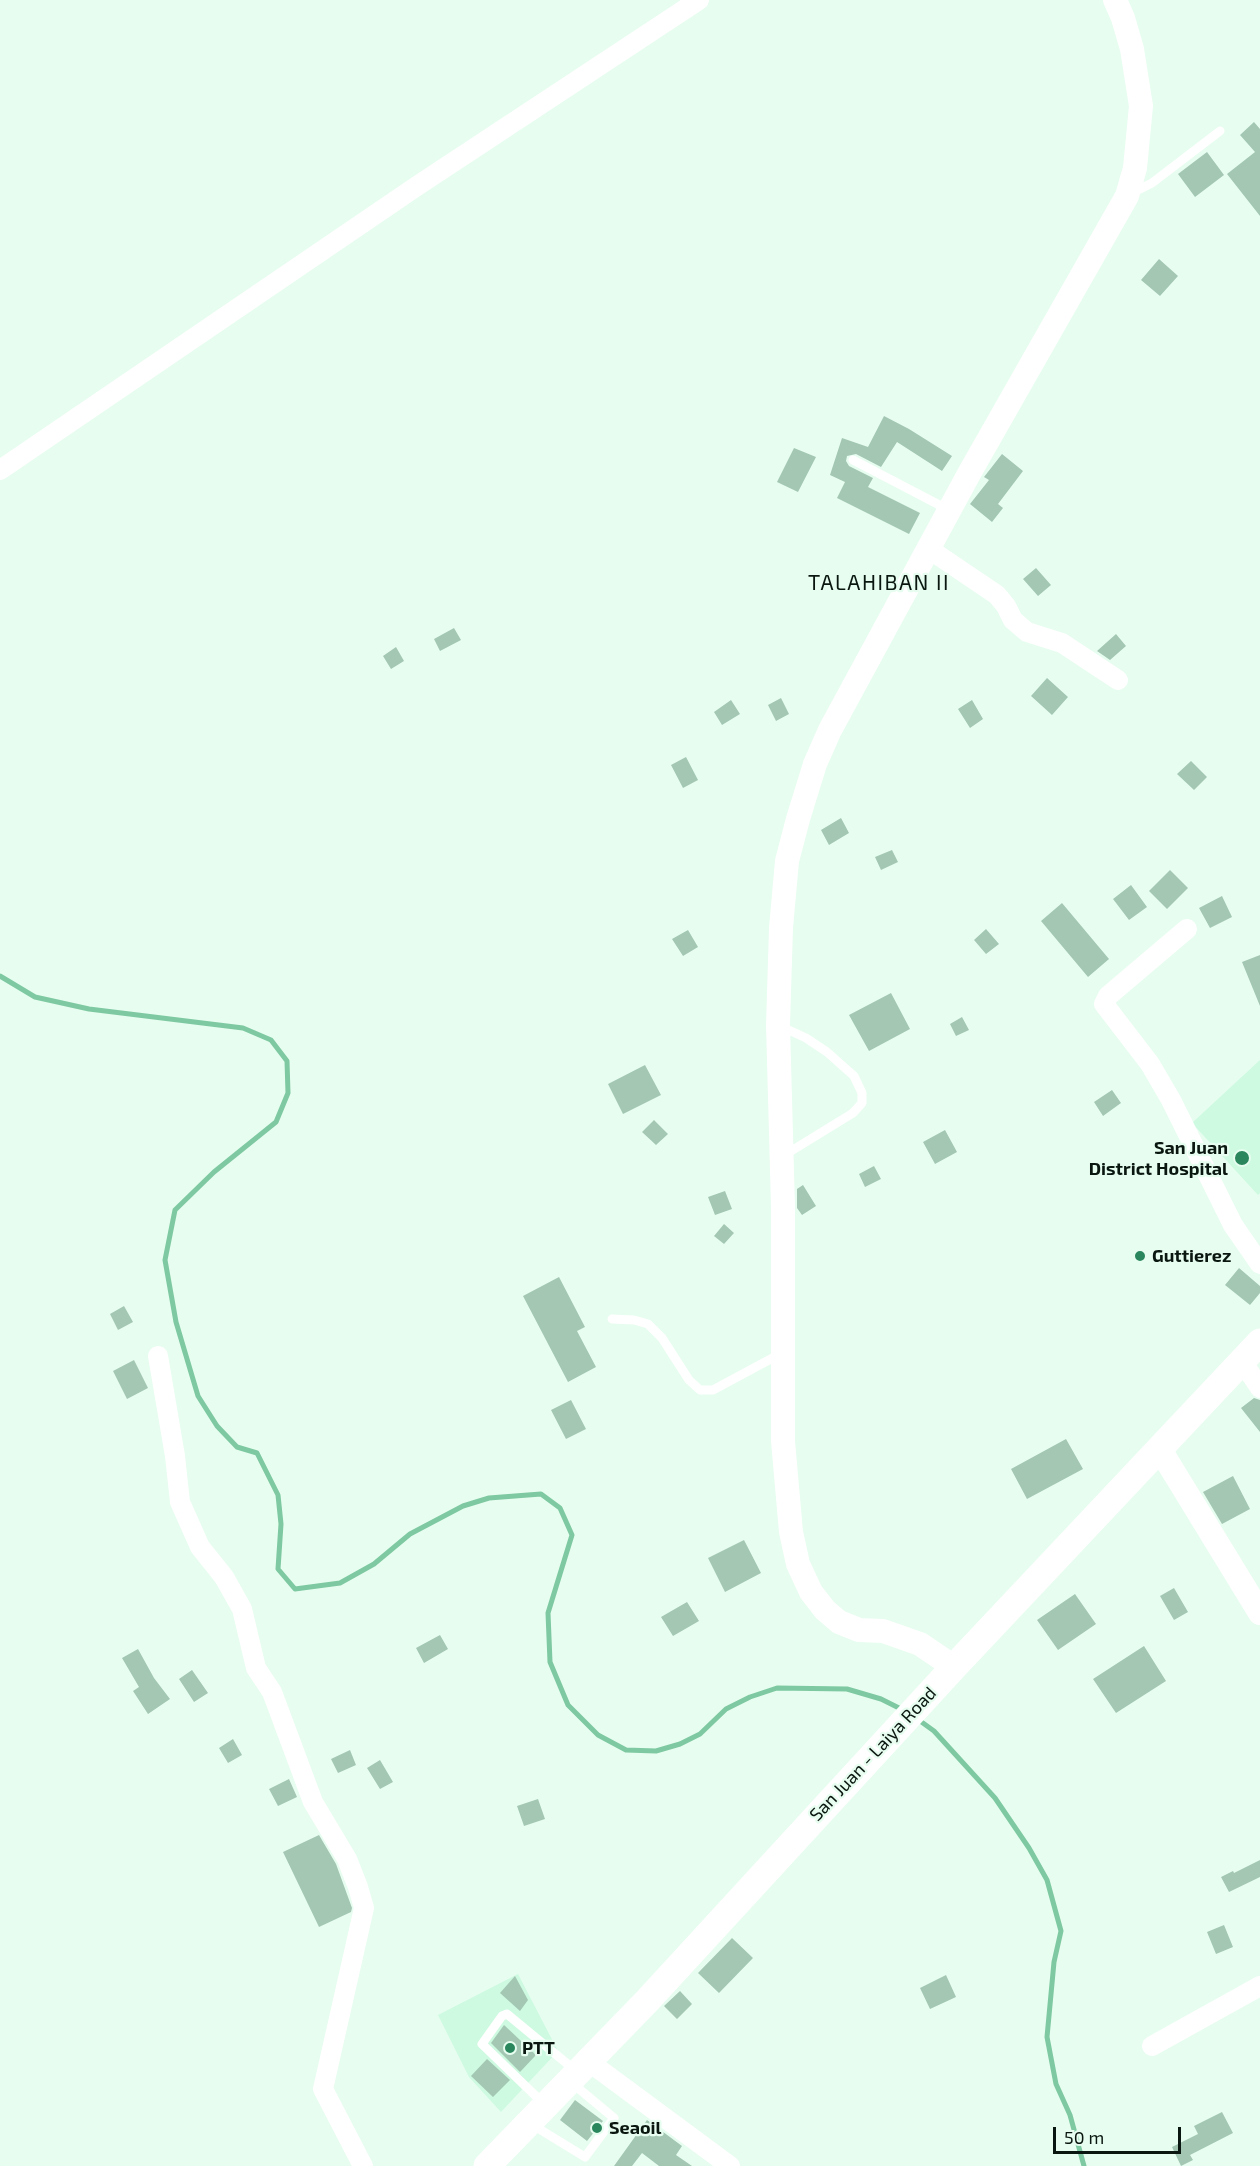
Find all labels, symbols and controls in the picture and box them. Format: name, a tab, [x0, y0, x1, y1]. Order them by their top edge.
district label: TALAHIBAN II	[808, 570, 950, 596]
place label: San Juan District Hospital	[1089, 1137, 1228, 1180]
marker: San Juan District Hospital	[1233, 1149, 1251, 1167]
place label: Guttierez	[1152, 1245, 1231, 1267]
marker: Guttierez	[1133, 1249, 1147, 1263]
street label: San Juan - Laiya Road	[805, 1682, 941, 1826]
place label: PTT	[522, 2037, 555, 2059]
marker: PTT	[503, 2041, 517, 2055]
scale bar	[1056, 2115, 1184, 2153]
place label: Seaoil	[609, 2117, 661, 2139]
marker: Seaoil	[590, 2121, 604, 2135]
text: 50 m	[1064, 2126, 1104, 2148]

